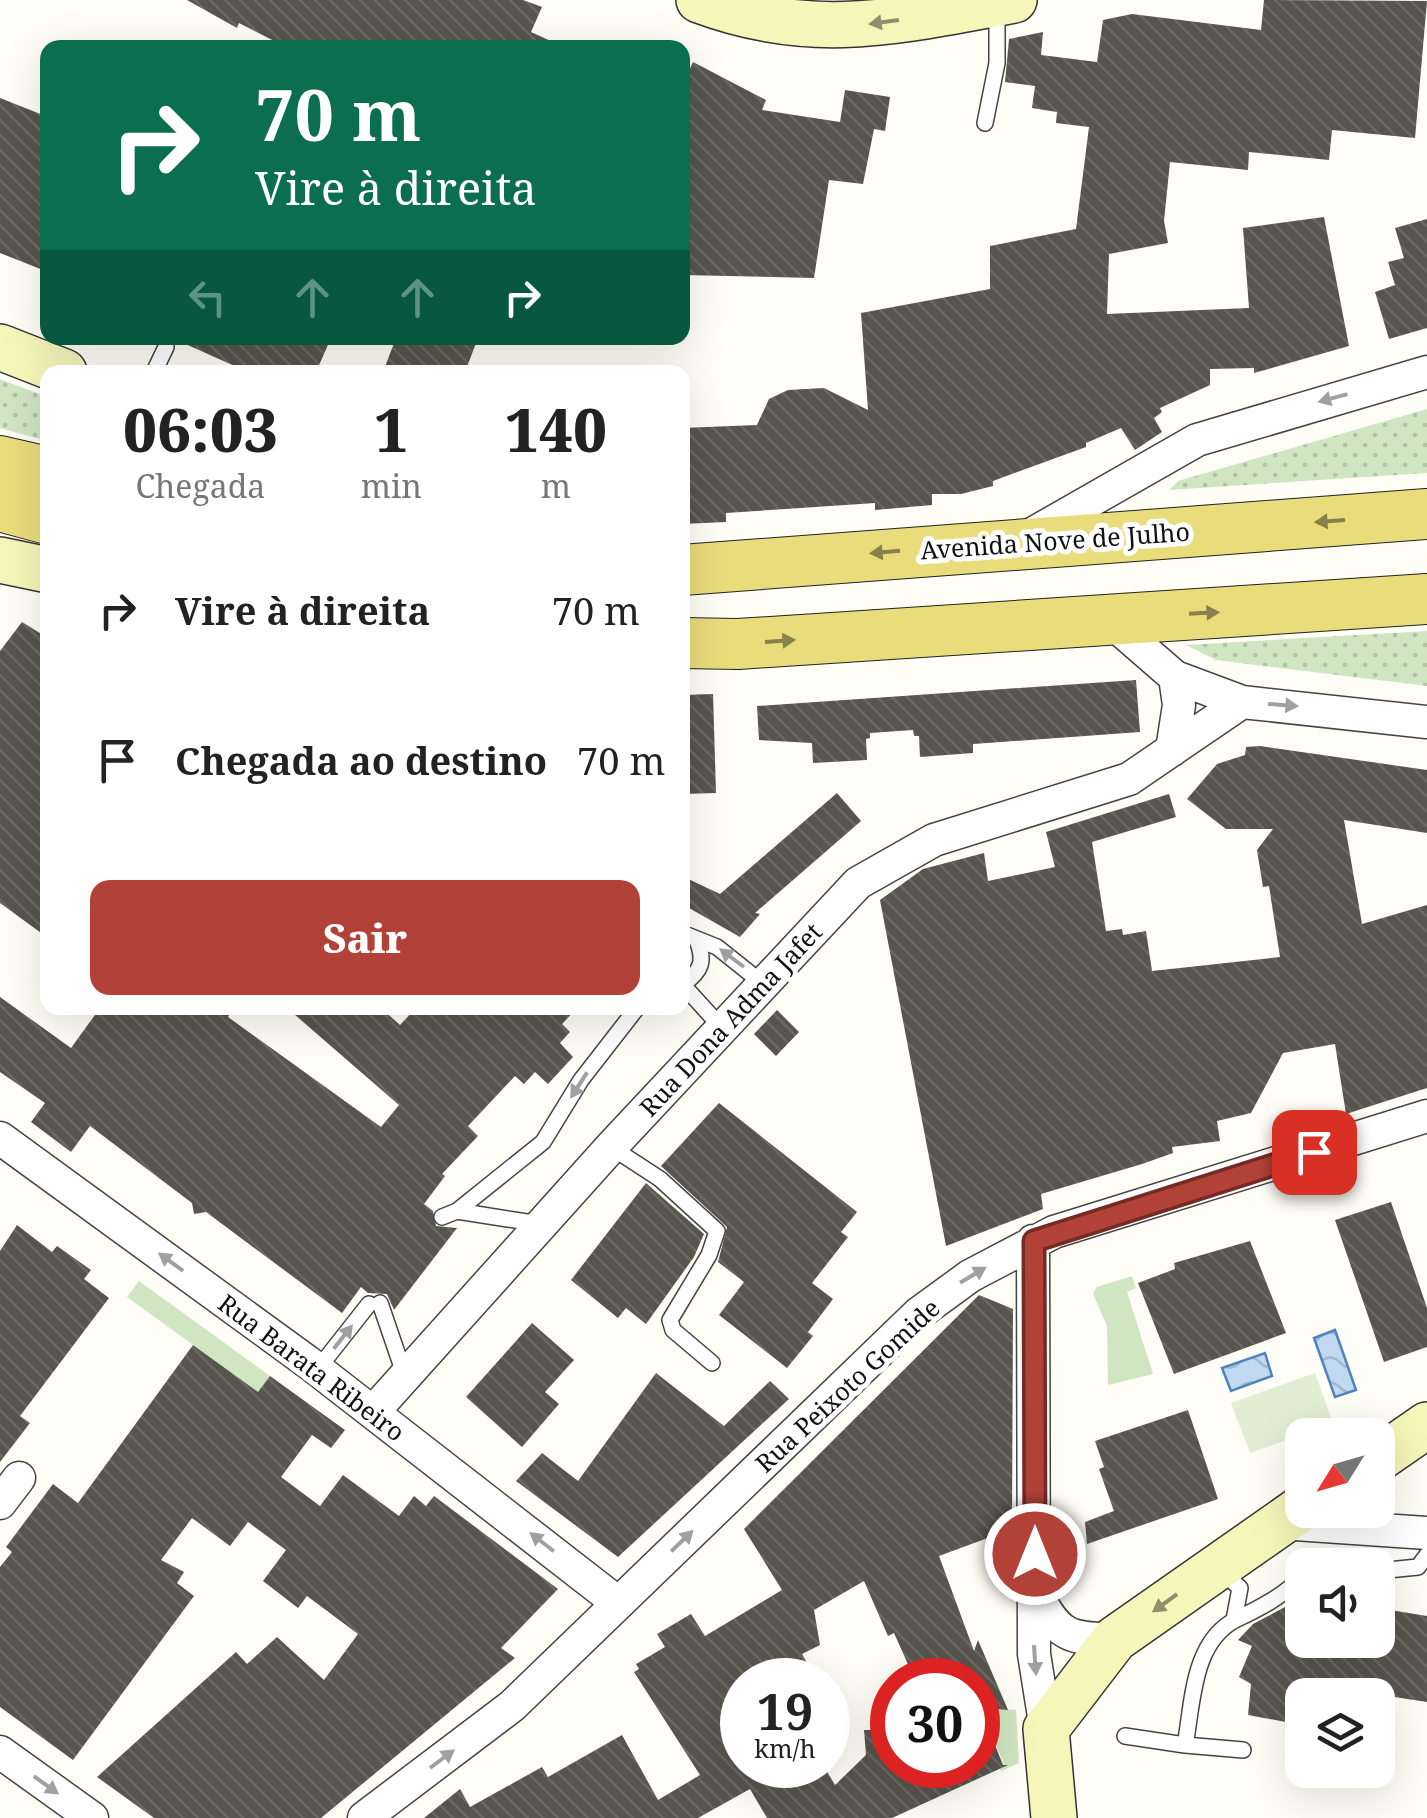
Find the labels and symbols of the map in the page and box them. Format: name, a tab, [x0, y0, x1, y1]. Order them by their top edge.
one-way arrow	[867, 15, 899, 31]
one-way arrow	[1317, 391, 1348, 407]
one-way arrow	[1313, 513, 1345, 529]
street label: Avenida Nove de Julho	[919, 514, 1191, 566]
one-way arrow	[868, 544, 900, 560]
one-way arrow	[1189, 605, 1221, 621]
one-way arrow	[764, 633, 796, 649]
one-way arrow	[1268, 697, 1300, 713]
street label: Rua Dona Adma Jafet	[631, 915, 829, 1123]
one-way arrow	[719, 948, 745, 969]
one-way arrow	[570, 1072, 588, 1099]
pin	[1272, 1110, 1357, 1195]
one-way arrow	[158, 1253, 184, 1273]
one-way arrow	[959, 1267, 987, 1284]
street label: Rua Barata Ribeiro	[212, 1286, 412, 1448]
street label: Rua Peixoto Gomide	[747, 1291, 947, 1479]
one-way arrow	[333, 1324, 353, 1350]
north arrow	[1285, 1418, 1395, 1528]
position arrow	[983, 1502, 1087, 1606]
one-way arrow	[670, 1530, 694, 1553]
one-way arrow	[529, 1533, 555, 1553]
one-way arrow	[1152, 1593, 1178, 1612]
one-way arrow	[1027, 1645, 1043, 1676]
speed limit sign: 30	[870, 1658, 1000, 1788]
one-way arrow	[429, 1749, 455, 1770]
one-way arrow	[33, 1774, 59, 1794]

